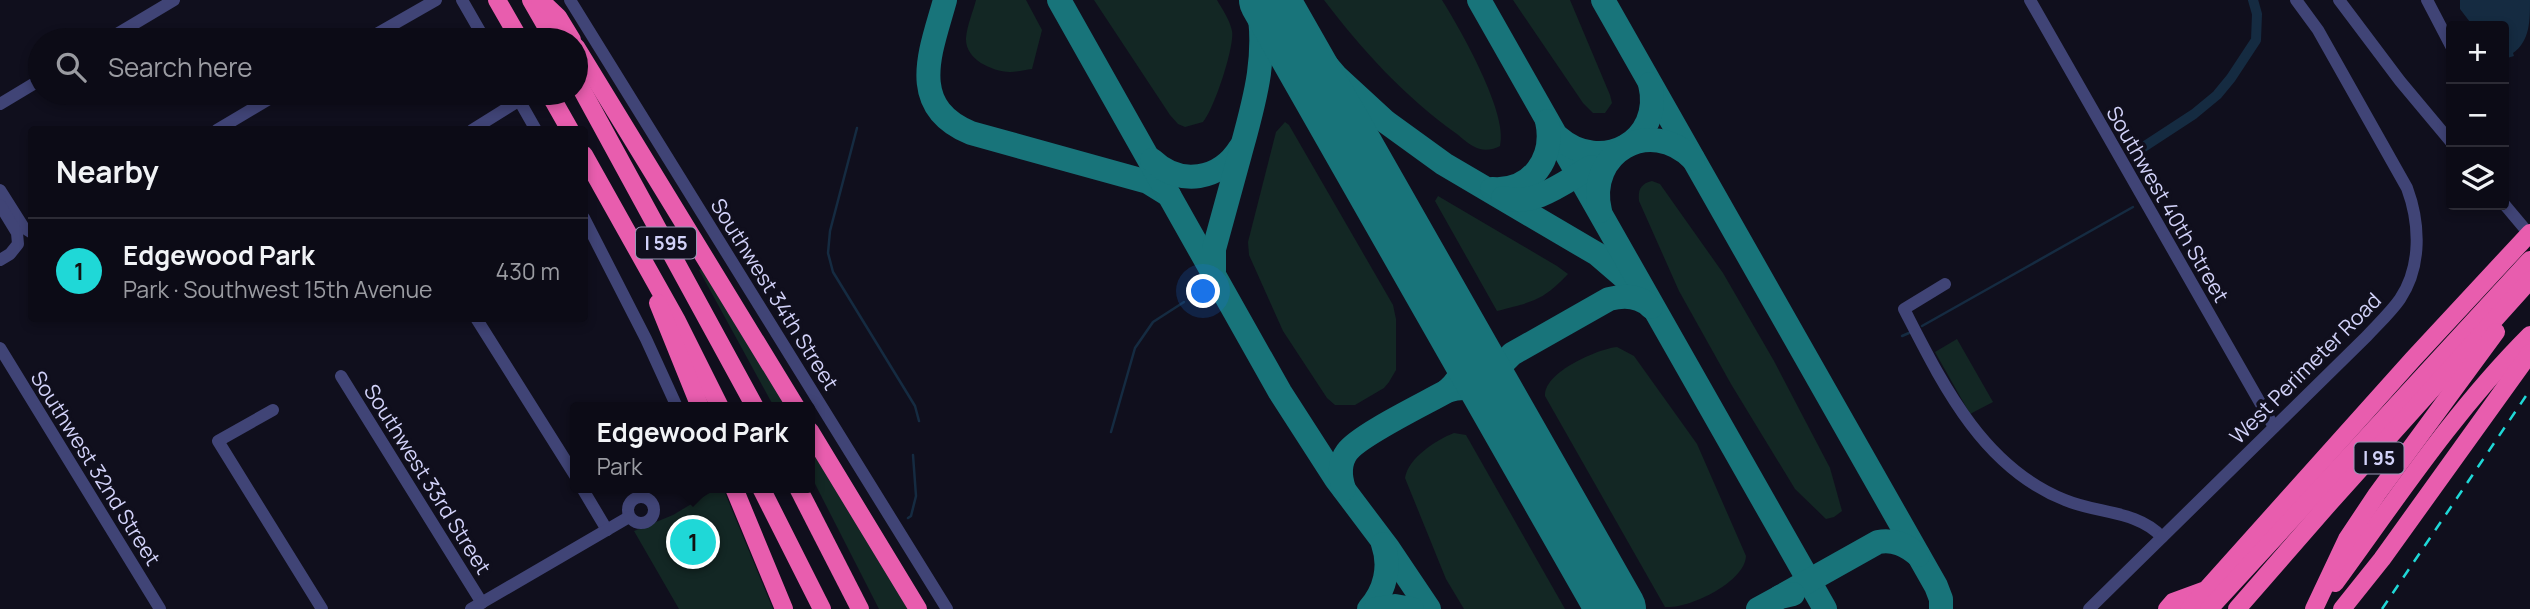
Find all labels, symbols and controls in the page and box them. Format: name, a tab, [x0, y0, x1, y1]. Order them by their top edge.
map controls	[2446, 21, 2509, 210]
button: +	[2446, 21, 2509, 84]
search box	[28, 28, 588, 105]
icon: search	[52, 48, 90, 86]
text: Search here	[108, 49, 253, 85]
button: −	[2446, 84, 2509, 147]
street label: Southwest 40th Street	[2100, 101, 2236, 307]
button: layers	[2446, 147, 2509, 210]
text: Nearby	[56, 151, 159, 192]
street label: Southwest 34th Street	[705, 193, 845, 395]
road number: I 595	[636, 228, 696, 258]
text: Edgewood Park	[123, 237, 315, 273]
text: 1	[74, 255, 84, 287]
text: 430 m	[496, 255, 560, 287]
text: Park · Southwest 15th Avenue	[123, 273, 433, 305]
your location	[1186, 274, 1220, 308]
street label: West Perimeter Road	[2223, 286, 2387, 450]
street label: Southwest 32nd Street	[25, 365, 167, 571]
street label: Southwest 33rd Street	[358, 379, 498, 579]
popup	[570, 402, 815, 493]
text: Edgewood Park	[597, 414, 788, 450]
road number: I 95	[2354, 442, 2404, 474]
text: Park	[597, 450, 642, 482]
pin: 1	[670, 516, 716, 568]

